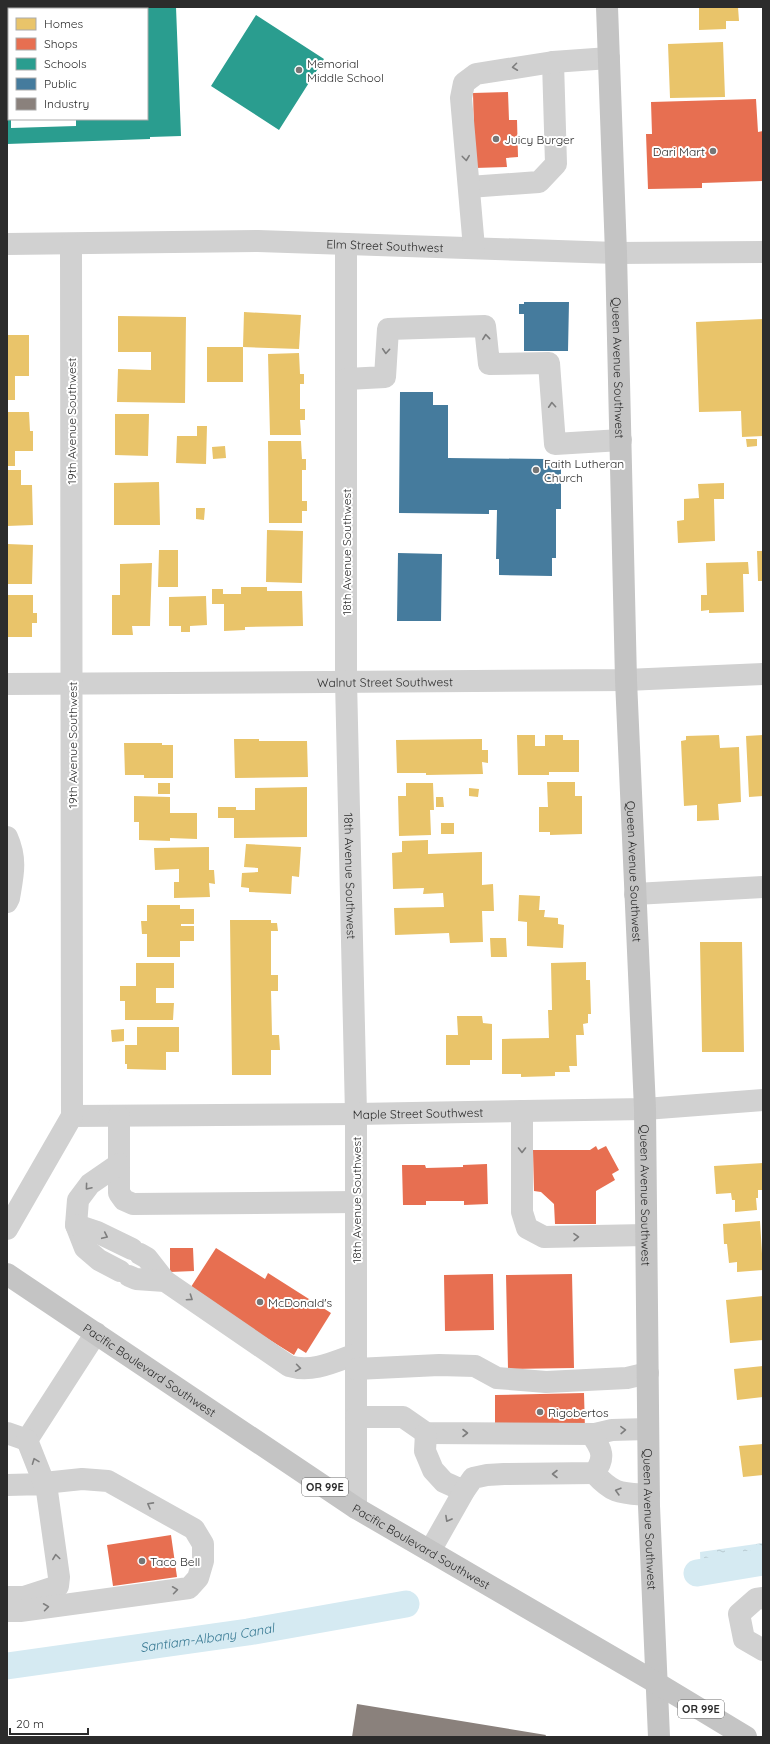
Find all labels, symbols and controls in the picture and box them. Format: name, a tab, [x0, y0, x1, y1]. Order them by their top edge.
legend	[8, 8, 148, 120]
text: Homes	[44, 16, 84, 31]
text: Shops	[44, 36, 78, 51]
text: Schools	[44, 56, 87, 71]
place label: Memorial Middle School	[307, 56, 384, 85]
one-way arrow	[512, 62, 518, 71]
marker: Memorial Middle School	[294, 65, 304, 75]
text: Public	[44, 76, 77, 91]
text: Industry	[44, 96, 89, 111]
place label: Juicy Burger	[504, 132, 575, 147]
marker: Juicy Burger	[491, 134, 501, 144]
place label: Dari Mart	[653, 144, 705, 159]
marker: Dari Mart	[708, 146, 718, 156]
one-way arrow	[461, 155, 470, 161]
street label: Elm Street Southwest	[326, 236, 444, 255]
street label: Queen Avenue Southwest	[610, 297, 628, 439]
one-way arrow	[482, 334, 491, 341]
one-way arrow	[382, 348, 391, 354]
street label: 19th Avenue Southwest	[64, 358, 79, 484]
one-way arrow	[548, 402, 557, 408]
place label: Faith Lutheran Church	[544, 456, 624, 485]
marker: Faith Lutheran Church	[531, 465, 541, 475]
street label: 18th Avenue Southwest	[339, 489, 354, 615]
street label: Walnut Street Southwest	[317, 674, 453, 689]
street label: 19th Avenue Southwest	[65, 682, 80, 808]
street label: Queen Avenue Southwest	[624, 801, 645, 943]
street label: 18th Avenue Southwest	[342, 812, 359, 939]
street label: Maple Street Southwest	[353, 1104, 483, 1122]
street label: Queen Avenue Southwest	[638, 1124, 654, 1266]
street label: 18th Avenue Southwest	[349, 1137, 364, 1263]
one-way arrow	[518, 1147, 526, 1153]
one-way arrow	[86, 1183, 93, 1190]
one-way arrow	[101, 1231, 108, 1239]
one-way arrow	[573, 1232, 579, 1241]
one-way arrow	[186, 1293, 193, 1300]
place label: McDonald's	[268, 1295, 333, 1310]
marker: McDonald's	[255, 1297, 265, 1307]
street label: Pacific Boulevard Southwest	[81, 1320, 219, 1420]
one-way arrow	[295, 1363, 302, 1372]
place label: Rigobertos	[548, 1405, 609, 1420]
marker: Rigobertos	[535, 1407, 545, 1417]
one-way arrow	[620, 1426, 626, 1434]
one-way arrow	[462, 1429, 468, 1437]
street label: Queen Avenue Southwest	[641, 1448, 660, 1590]
one-way arrow	[32, 1458, 40, 1465]
one-way arrow	[552, 1470, 558, 1478]
road number: OR 99E	[302, 1478, 348, 1496]
one-way arrow	[615, 1487, 622, 1496]
street label: Pacific Boulevard Southwest	[350, 1500, 493, 1592]
one-way arrow	[147, 1502, 154, 1509]
one-way arrow	[445, 1515, 453, 1522]
one-way arrow	[52, 1554, 61, 1560]
place label: Taco Bell	[150, 1554, 200, 1569]
marker: Taco Bell	[137, 1556, 147, 1566]
one-way arrow	[171, 1586, 178, 1595]
one-way arrow	[43, 1603, 49, 1612]
water label: Santiam-Albany Canal	[139, 1619, 277, 1655]
road number: OR 99E	[678, 1700, 724, 1718]
scale bar	[10, 1710, 88, 1736]
text: 20 m	[16, 1716, 44, 1731]

